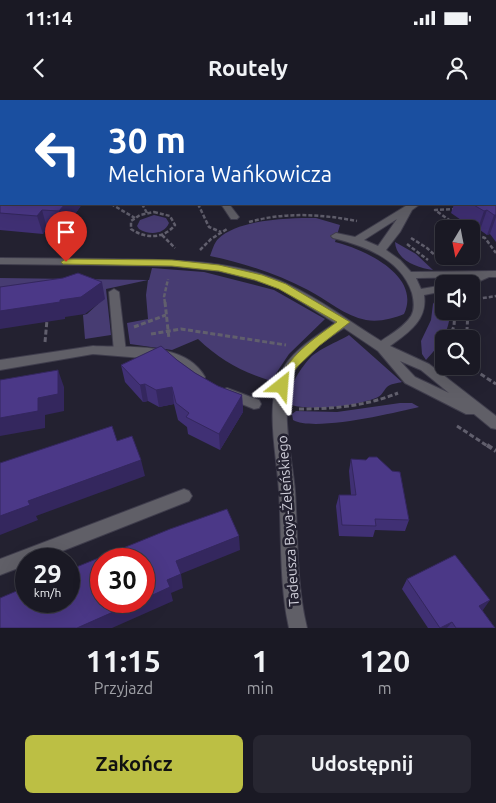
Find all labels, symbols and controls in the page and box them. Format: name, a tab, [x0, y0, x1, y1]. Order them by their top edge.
text: 11:14	[25, 7, 73, 29]
icon: back	[25, 54, 53, 82]
icon: person	[443, 54, 471, 82]
text: Routely	[208, 55, 288, 80]
icon: left	[25, 120, 90, 185]
text: 30 m	[108, 120, 186, 160]
text: Melchiora Wańkowicza	[108, 161, 332, 186]
pin	[45, 211, 87, 262]
icon: arrive	[52, 218, 80, 246]
north arrow	[435, 220, 480, 265]
map controls	[435, 220, 480, 375]
button: sound	[435, 275, 480, 320]
button: search	[435, 330, 480, 375]
position arrow	[255, 359, 307, 411]
street label: Tadeusza Boya-Żeleńskiego	[274, 435, 302, 607]
speed limit sign: 30	[90, 548, 155, 613]
text: 29	[33, 560, 62, 588]
text: km/h	[34, 586, 61, 599]
text: 11:15	[86, 644, 161, 678]
text: 1	[252, 644, 269, 678]
text: 120	[359, 644, 410, 678]
text: Przyjazd	[94, 679, 153, 697]
text: min	[247, 679, 274, 697]
text: m	[378, 679, 392, 697]
button: Zakończ	[25, 735, 243, 793]
button: Udostępnij	[253, 735, 471, 793]

